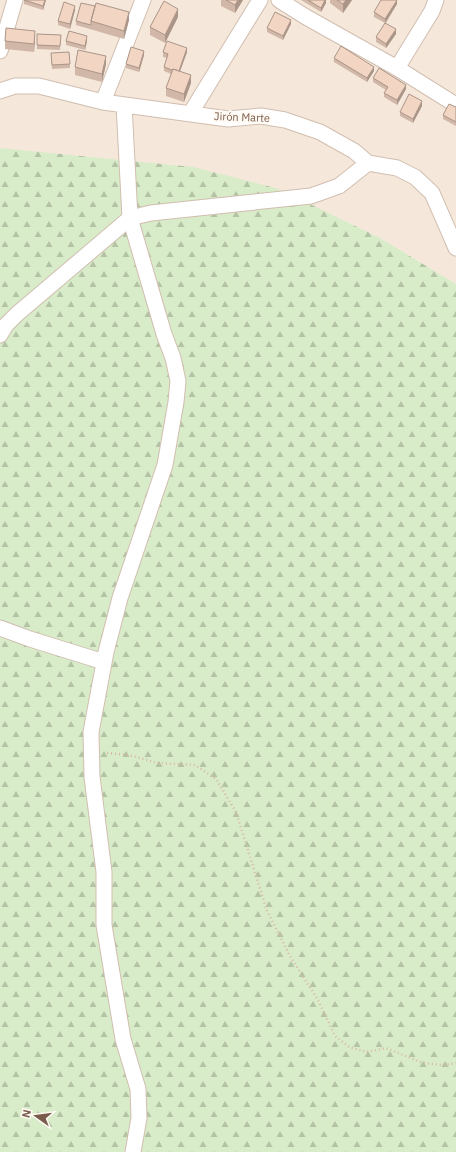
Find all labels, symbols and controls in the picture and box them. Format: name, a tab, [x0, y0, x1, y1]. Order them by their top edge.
street label: Jirón Marte	[214, 109, 270, 125]
north arrow	[16, 1096, 56, 1136]
text: N	[19, 1108, 34, 1119]

